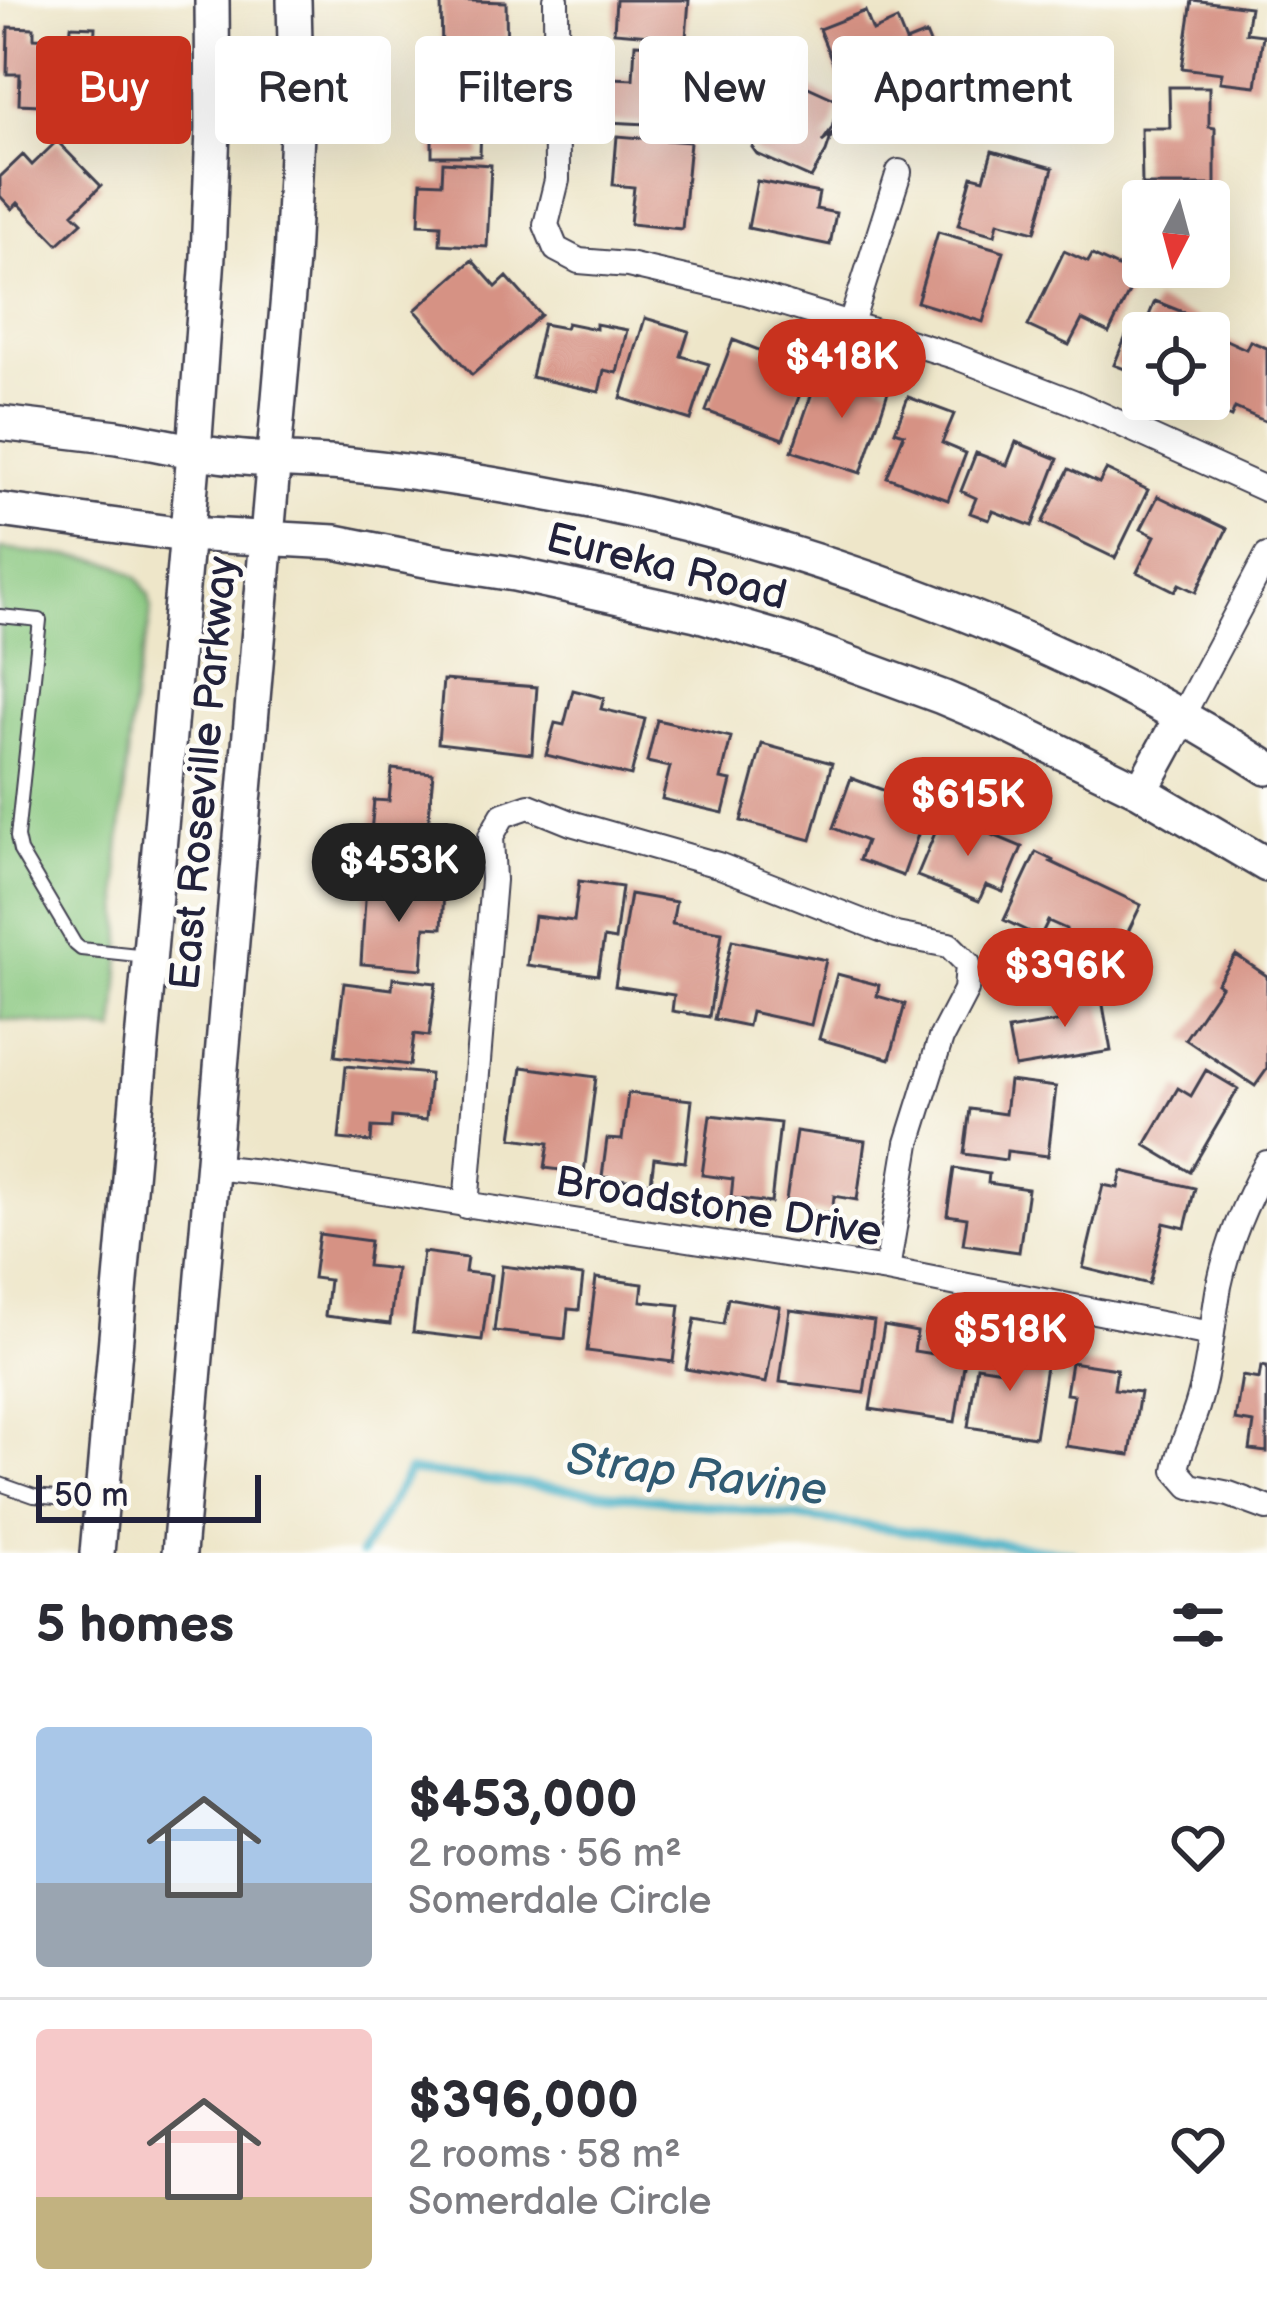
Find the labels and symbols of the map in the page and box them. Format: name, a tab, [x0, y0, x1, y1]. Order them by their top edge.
north arrow	[1122, 180, 1230, 288]
pin: $418K	[758, 319, 926, 421]
street label: Eureka Road	[541, 513, 792, 622]
street label: East Roseville Parkway	[160, 554, 249, 992]
pin: $615K	[884, 757, 1052, 859]
pin: $453K	[315, 823, 483, 925]
pin: $396K	[981, 928, 1149, 1030]
street label: Broadstone Drive	[552, 1156, 885, 1258]
pin: $518K	[926, 1292, 1094, 1394]
water label: Strap Ravine	[563, 1432, 830, 1519]
scale bar	[36, 1469, 261, 1522]

